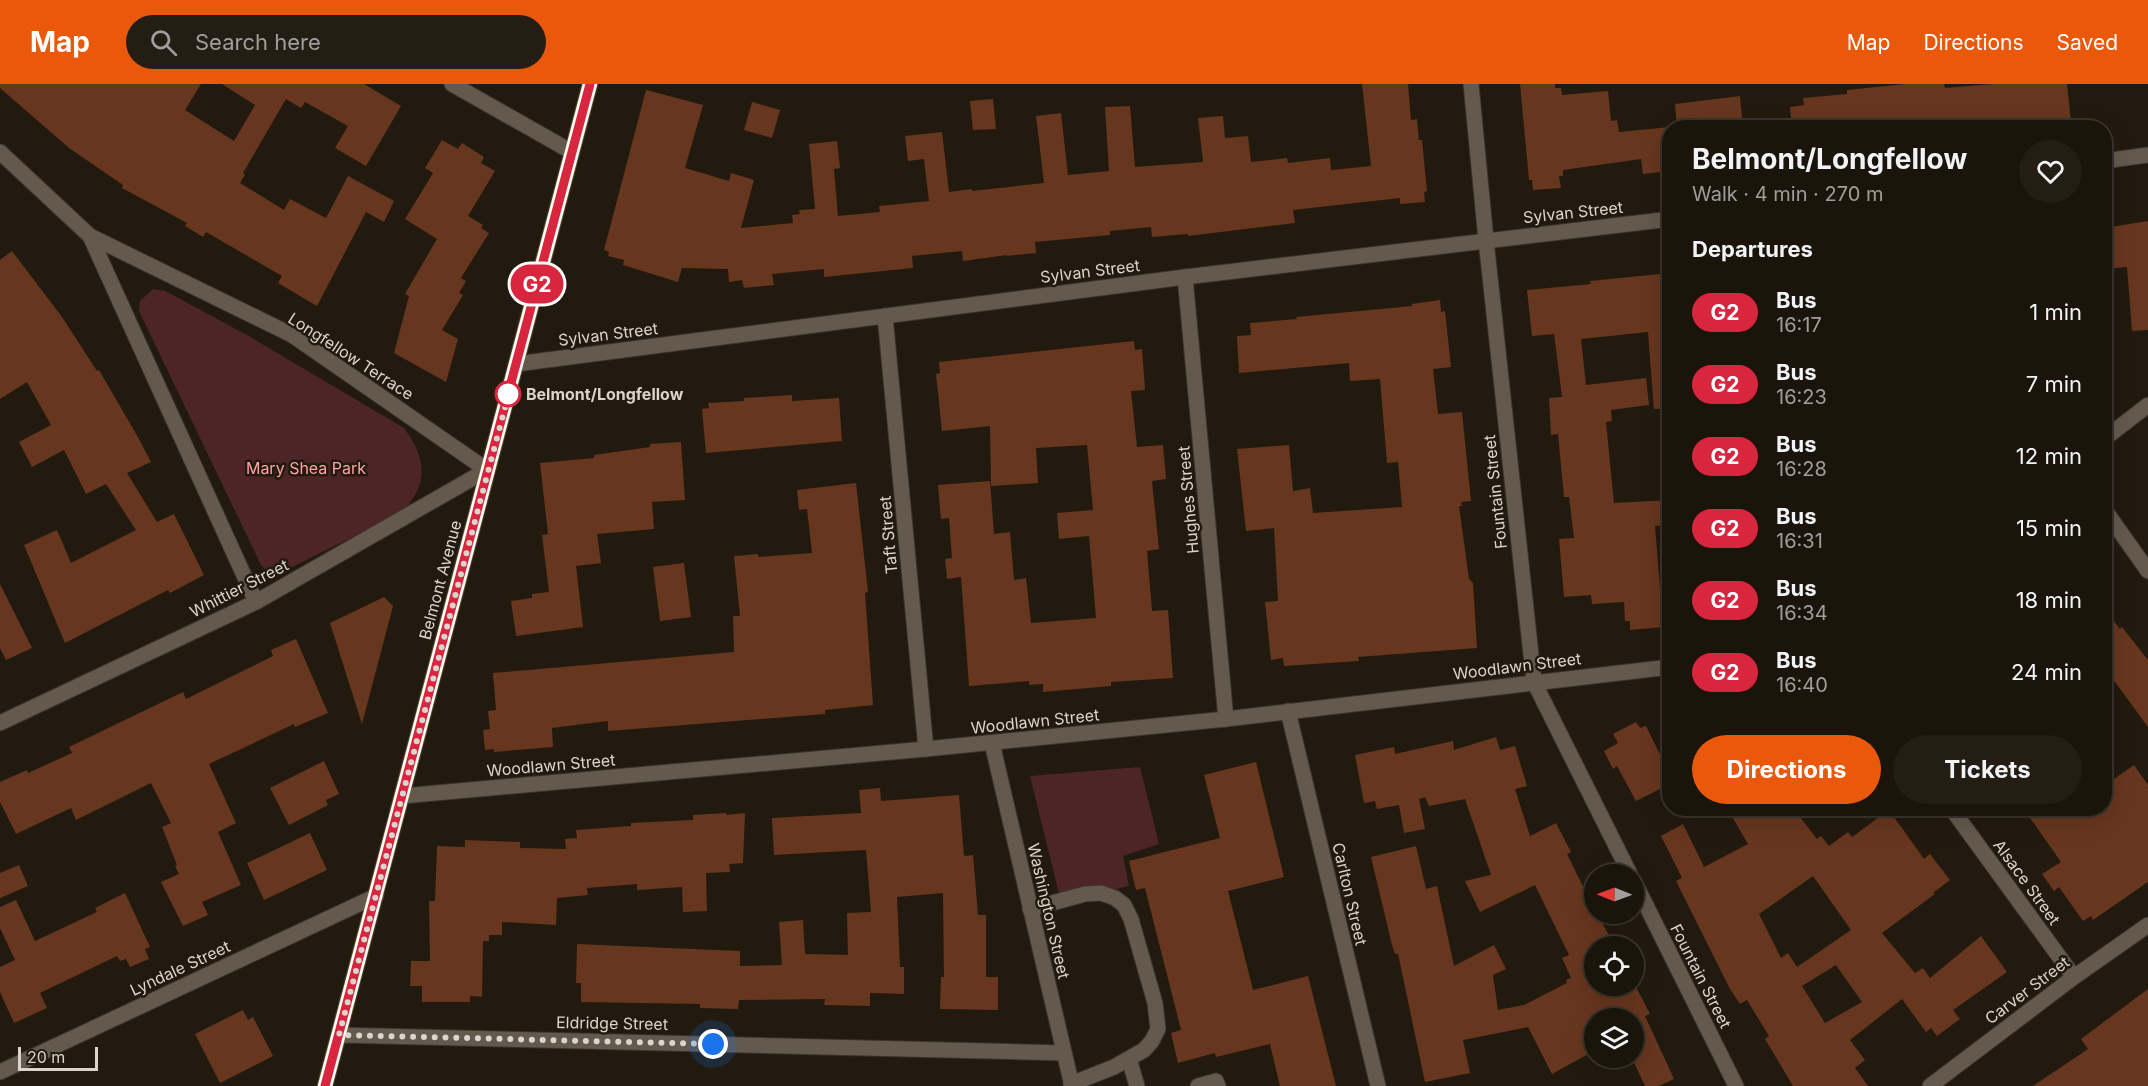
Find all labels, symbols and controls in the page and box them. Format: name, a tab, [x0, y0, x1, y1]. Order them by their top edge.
search box	[126, 15, 546, 69]
text: Map	[30, 25, 90, 59]
icon: search	[147, 26, 180, 59]
text: Search here	[195, 29, 321, 55]
text: Map	[1847, 30, 1890, 55]
text: Directions	[1923, 30, 2024, 55]
text: Saved	[2057, 30, 2118, 55]
button: heart	[2019, 140, 2082, 203]
text: Belmont/Longfellow	[1692, 142, 1967, 176]
text: Walk · 4 min · 270 m	[1692, 182, 1883, 206]
street label: Sylvan Street	[1522, 197, 1624, 227]
text: Departures	[1692, 236, 1813, 262]
street label: Sylvan Street	[1039, 255, 1141, 287]
line badge: G2	[510, 264, 564, 304]
text: G2	[523, 272, 552, 297]
text: Bus	[1776, 287, 1817, 313]
text: 1 min	[2029, 299, 2082, 325]
text: G2	[1711, 300, 1740, 325]
street label: Longfellow Terrace	[285, 308, 417, 404]
text: 16:17	[1776, 313, 1822, 337]
street label: Sylvan Street	[557, 318, 659, 350]
text: Bus	[1776, 359, 1817, 385]
text: 7 min	[2026, 371, 2082, 397]
text: G2	[1711, 372, 1740, 397]
marker: Belmont/Longfellow	[495, 381, 521, 407]
place label: Belmont/Longfellow	[526, 384, 684, 404]
text: 16:23	[1776, 385, 1827, 409]
text: Bus	[1776, 431, 1817, 457]
street label: Fountain Street	[1479, 434, 1511, 550]
text: 12 min	[2016, 443, 2082, 469]
text: G2	[1711, 444, 1740, 469]
street label: Hughes Street	[1173, 445, 1203, 555]
text: 16:28	[1776, 457, 1827, 481]
park label: Mary Shea Park	[246, 458, 366, 478]
street label: Taft Street	[875, 495, 901, 575]
text: Bus	[1776, 503, 1817, 529]
text: 15 min	[2016, 515, 2082, 541]
text: G2	[1711, 516, 1740, 541]
street label: Belmont Avenue	[414, 518, 466, 642]
text: 16:31	[1776, 529, 1823, 553]
street label: Whittier Street	[186, 555, 292, 621]
text: Bus	[1776, 575, 1817, 601]
text: 18 min	[2016, 587, 2082, 613]
text: G2	[1711, 588, 1740, 613]
text: 16:34	[1776, 601, 1828, 625]
text: Bus	[1776, 647, 1817, 673]
street label: Woodlawn Street	[1452, 648, 1582, 684]
text: 24 min	[2011, 659, 2082, 685]
text: G2	[1711, 660, 1740, 685]
text: 16:40	[1776, 673, 1828, 697]
street label: Woodlawn Street	[970, 704, 1100, 738]
button: Directions	[1692, 735, 1881, 804]
button: Tickets	[1893, 735, 2082, 804]
street label: Woodlawn Street	[486, 749, 616, 781]
street label: Alsace Street	[1989, 835, 2065, 929]
street label: Washington Street	[1024, 841, 1074, 981]
street label: Carlton Street	[1328, 841, 1372, 947]
north arrow	[1584, 864, 1644, 924]
map controls	[1584, 864, 1644, 1068]
street label: Fountain Street	[1666, 920, 1736, 1032]
street label: Lyndale Street	[127, 936, 233, 1000]
button: locate	[1584, 936, 1644, 996]
street label: Carver Street	[1981, 952, 2073, 1028]
button: layers	[1584, 1008, 1644, 1068]
street label: Eldridge Street	[556, 1012, 668, 1034]
your location	[698, 1029, 728, 1059]
scale bar	[18, 1044, 98, 1072]
text: 20 m	[27, 1047, 65, 1067]

